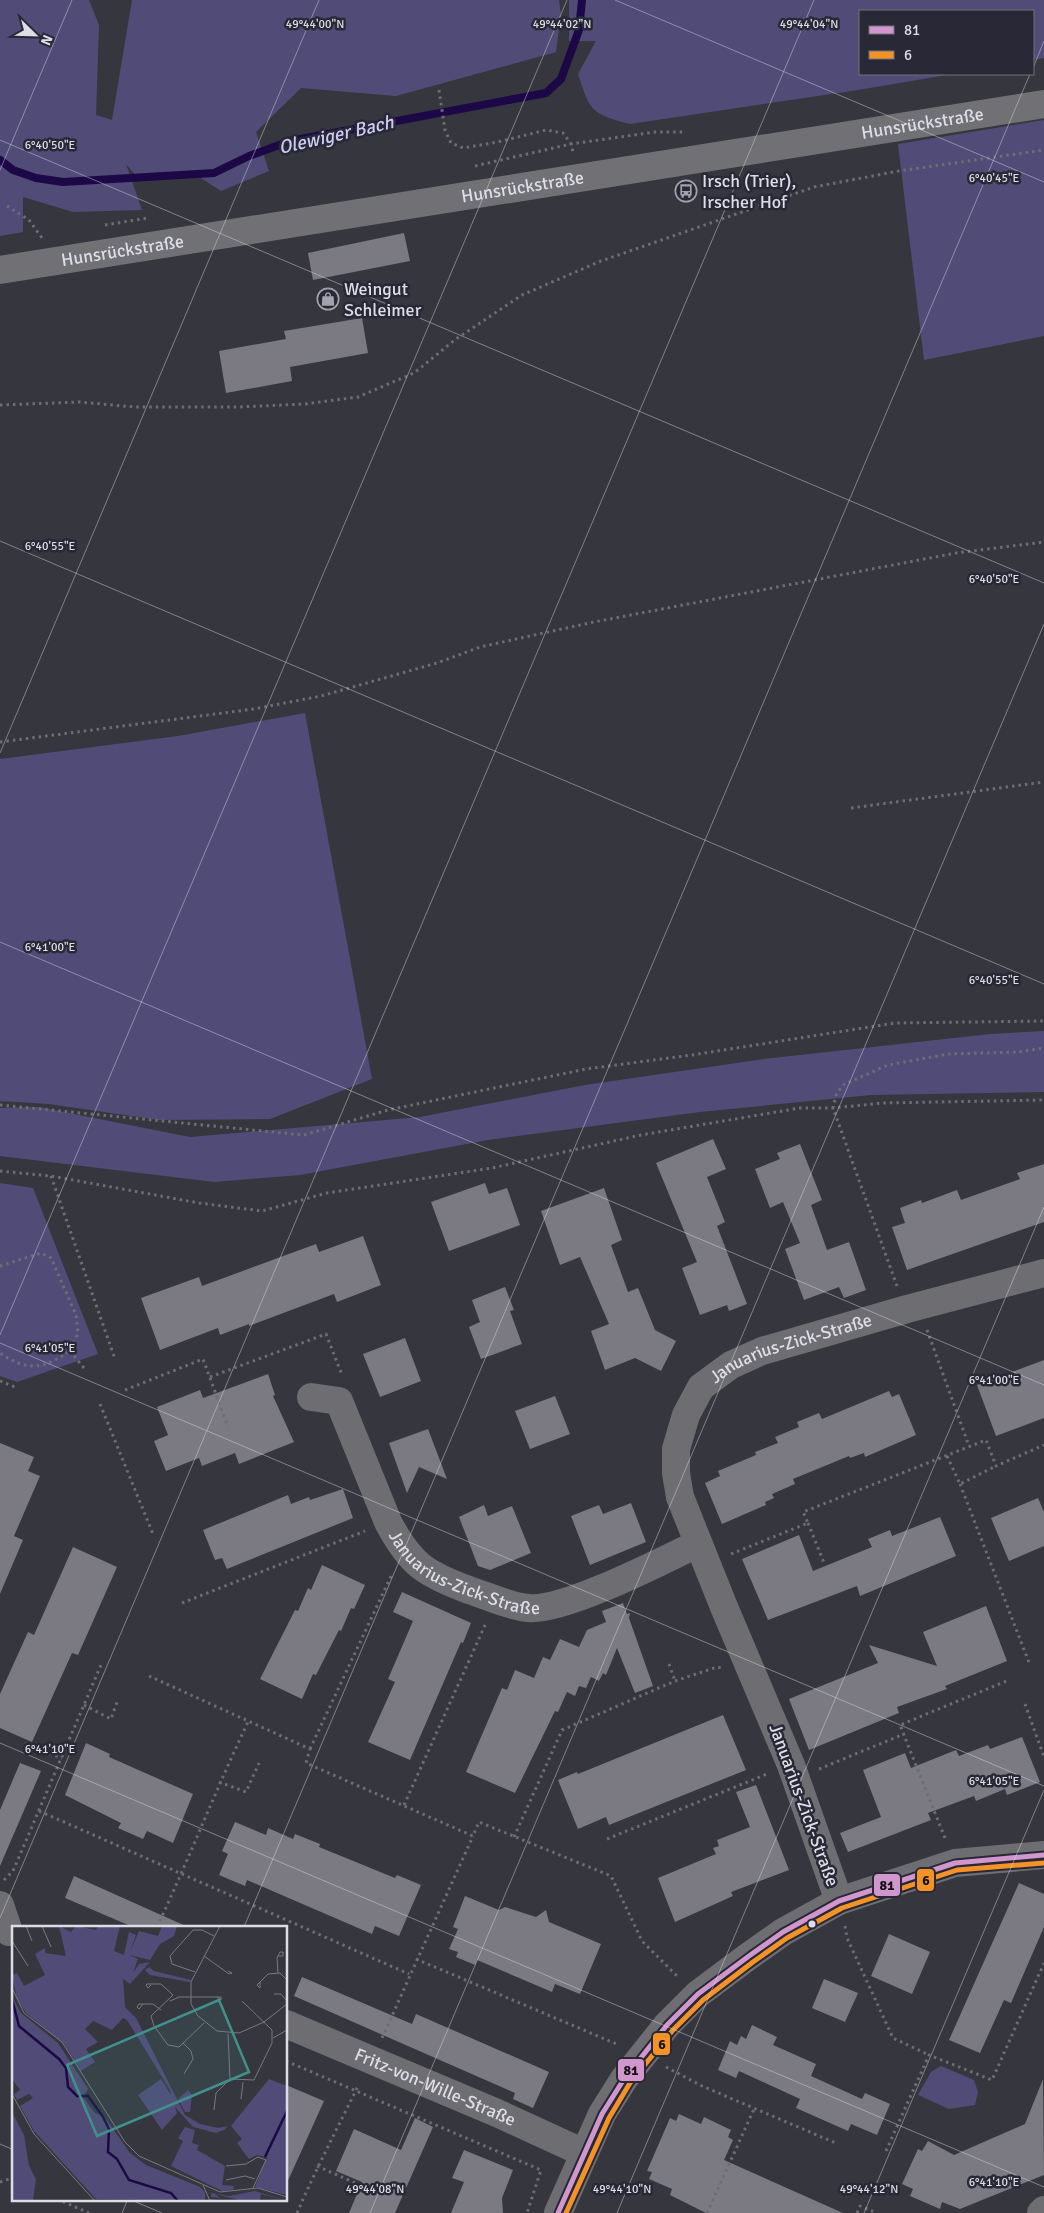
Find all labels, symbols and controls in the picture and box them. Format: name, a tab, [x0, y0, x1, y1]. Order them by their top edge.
north arrow	[10, 10, 60, 60]
legend	[859, 10, 1034, 75]
text: 49°44'00"N	[286, 17, 344, 32]
text: 49°44'02"N	[533, 17, 591, 32]
text: 49°44'04"N	[780, 17, 838, 32]
text: 81	[904, 21, 920, 39]
text: N	[37, 32, 56, 48]
text: 6	[904, 46, 912, 64]
street label: Hunsrückstraße	[860, 103, 985, 144]
water label: Olewiger Bach	[276, 110, 397, 160]
text: 6°40'50"E	[25, 138, 76, 153]
street label: Hunsrückstraße	[460, 166, 585, 208]
place label: Irsch (Trier), Irscher Hof	[702, 170, 796, 213]
text: 6°40'45"E	[969, 171, 1020, 186]
bus stop icon: Irsch (Trier), Irscher Hof	[674, 179, 698, 203]
street label: Hunsrückstraße	[60, 230, 185, 271]
place label: Weingut Schleimer	[344, 278, 422, 321]
shop icon: Weingut Schleimer	[316, 287, 340, 311]
text: 6°40'55"E	[25, 539, 76, 554]
text: 6°40'50"E	[969, 572, 1020, 587]
text: 6°41'00"E	[25, 940, 76, 955]
text: 6°40'55"E	[969, 973, 1020, 988]
street label: Januarius-Zick-Straße	[705, 1309, 874, 1388]
text: 6°41'05"E	[25, 1341, 76, 1356]
text: 6°41'00"E	[969, 1373, 1020, 1388]
street label: Januarius-Zick-Straße	[384, 1526, 541, 1619]
street label: Januarius-Zick-Straße	[764, 1721, 844, 1889]
text: 6°41'10"E	[25, 1742, 76, 1757]
text: 6°41'05"E	[969, 1774, 1020, 1789]
line badge: 6	[916, 1868, 935, 1892]
text: 6	[922, 1872, 930, 1889]
line badge: 81	[873, 1873, 901, 1897]
text: 81	[879, 1877, 895, 1894]
unlabelled marker	[807, 1919, 817, 1929]
inset map	[12, 1926, 288, 2200]
line badge: 6	[652, 2032, 671, 2056]
text: 6	[658, 2036, 666, 2053]
street label: Fritz-von-Wille-Straße	[351, 2043, 519, 2131]
line badge: 81	[617, 2058, 645, 2082]
text: 81	[623, 2062, 639, 2079]
text: 6°41'10"E	[969, 2175, 1020, 2190]
text: 49°44'08"N	[346, 2182, 404, 2197]
text: 49°44'10"N	[593, 2182, 651, 2197]
text: 49°44'12"N	[840, 2182, 898, 2197]

